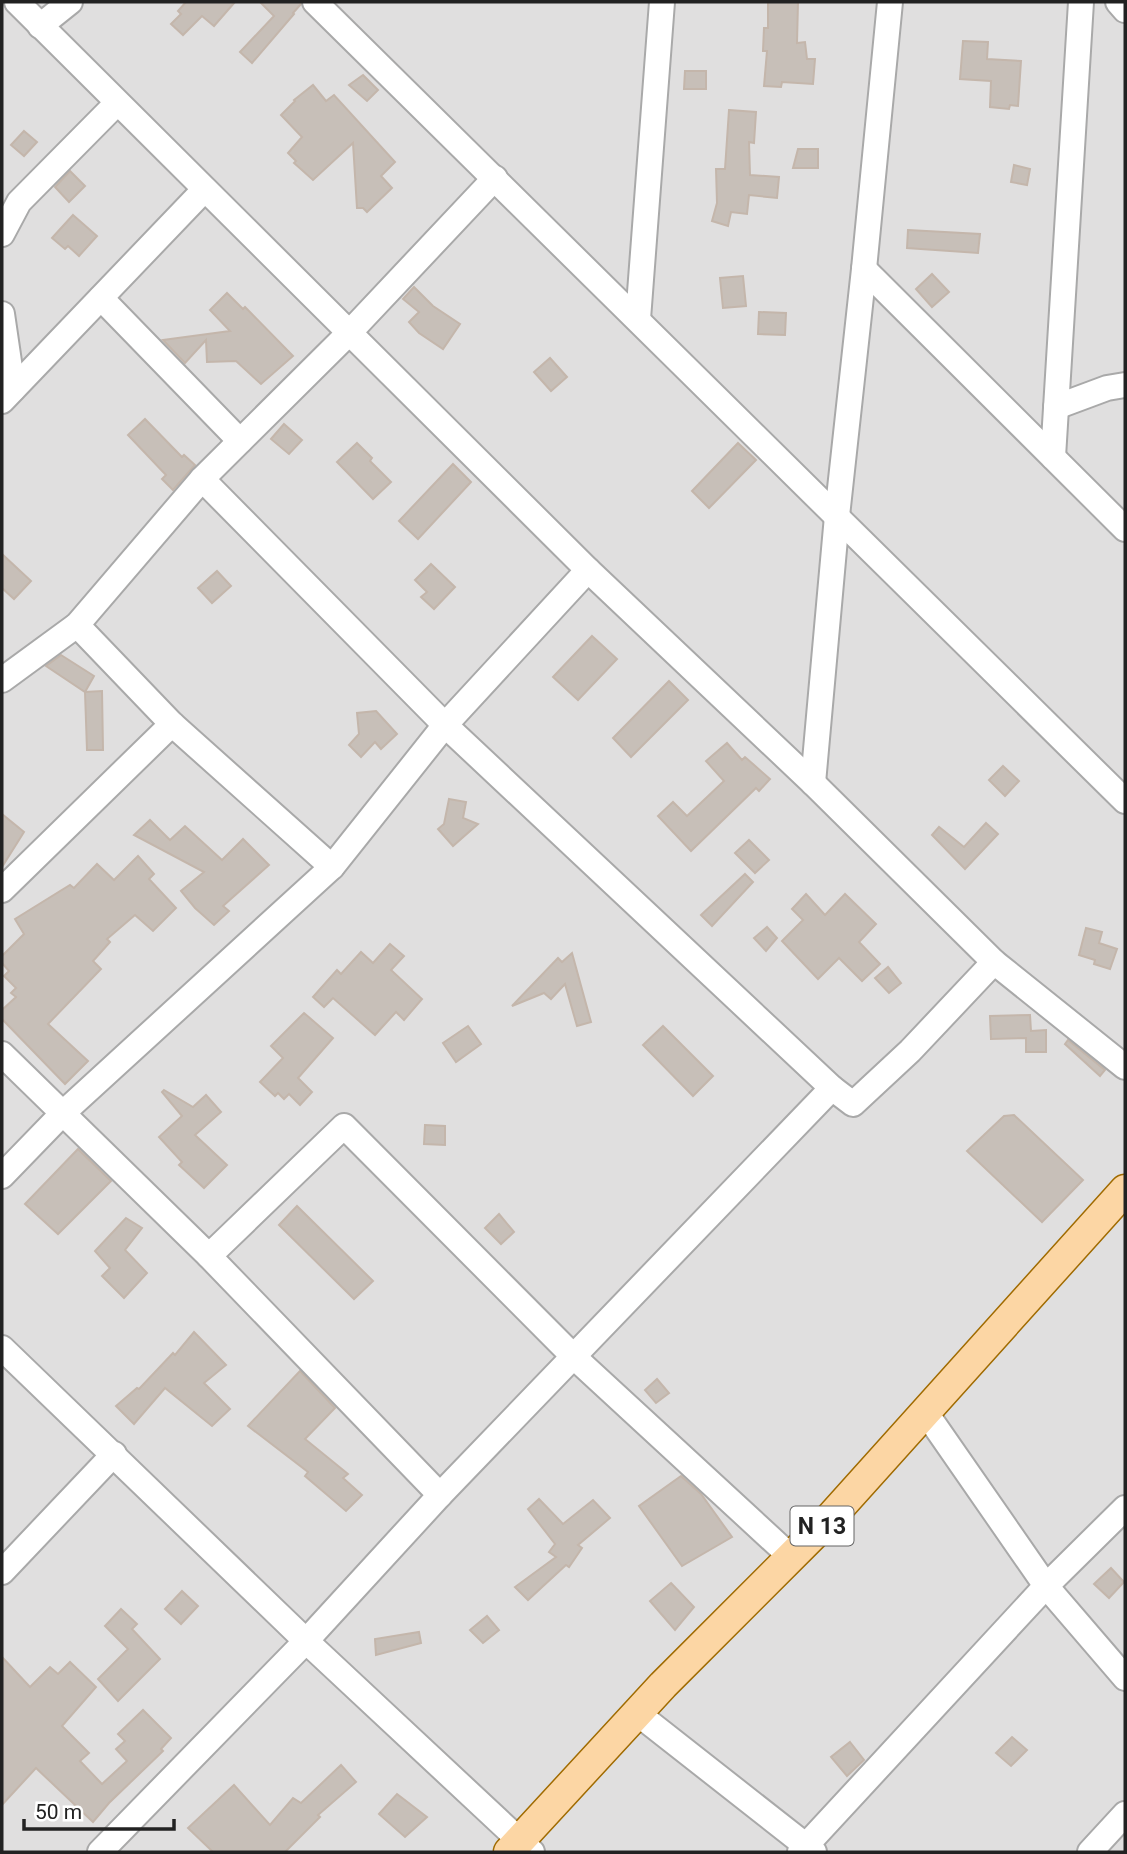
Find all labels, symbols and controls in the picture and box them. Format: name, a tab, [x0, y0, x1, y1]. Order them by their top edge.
road number: N 13	[790, 1506, 854, 1546]
scale bar	[24, 1787, 175, 1831]
text: 50 m	[35, 1800, 82, 1824]

